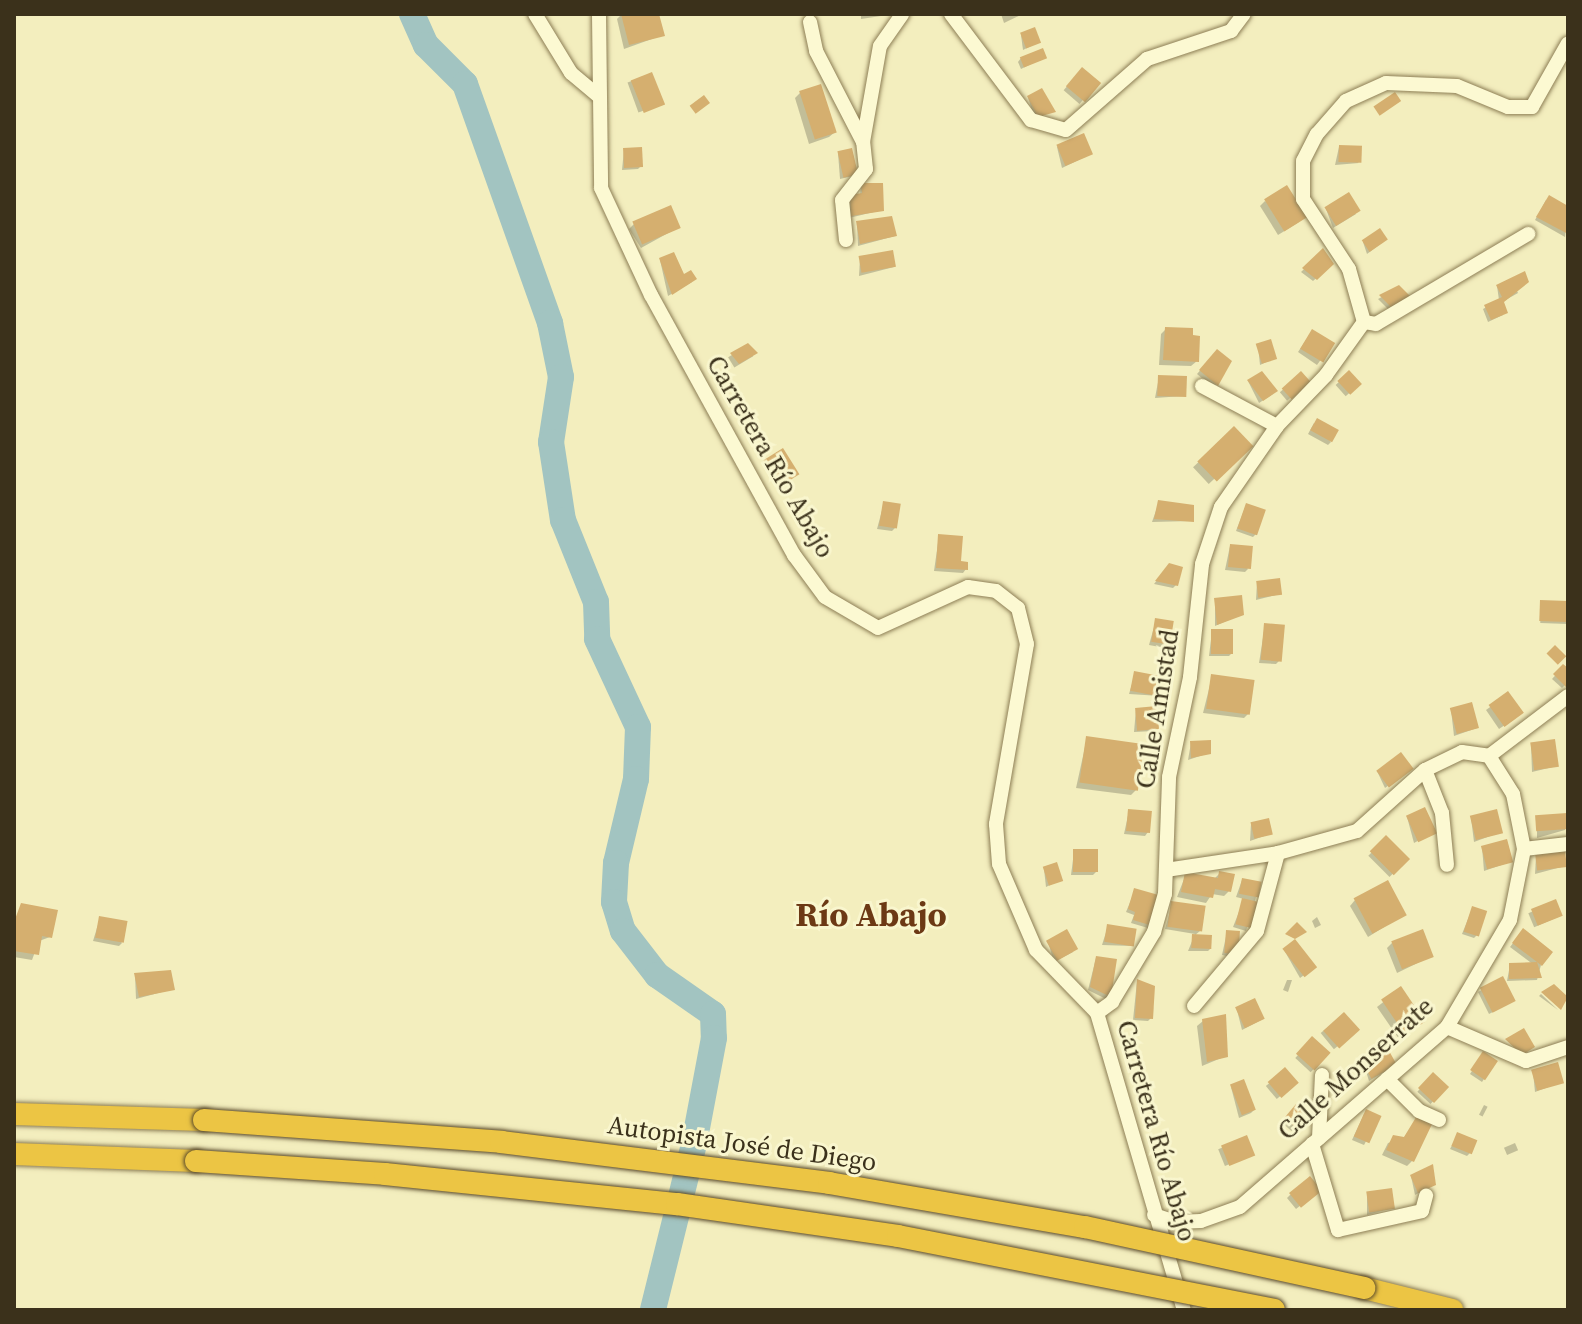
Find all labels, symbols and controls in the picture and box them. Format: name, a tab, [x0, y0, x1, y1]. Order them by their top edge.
street label: Carretera Río Abajo	[699, 350, 841, 564]
street label: Calle Amistad	[1130, 627, 1186, 791]
district label: Río Abajo	[795, 895, 947, 935]
street label: Calle Monserrate	[1272, 991, 1440, 1147]
street label: Carretera Río Abajo	[1110, 1017, 1202, 1245]
street label: Autopista José de Diego	[605, 1110, 879, 1178]

